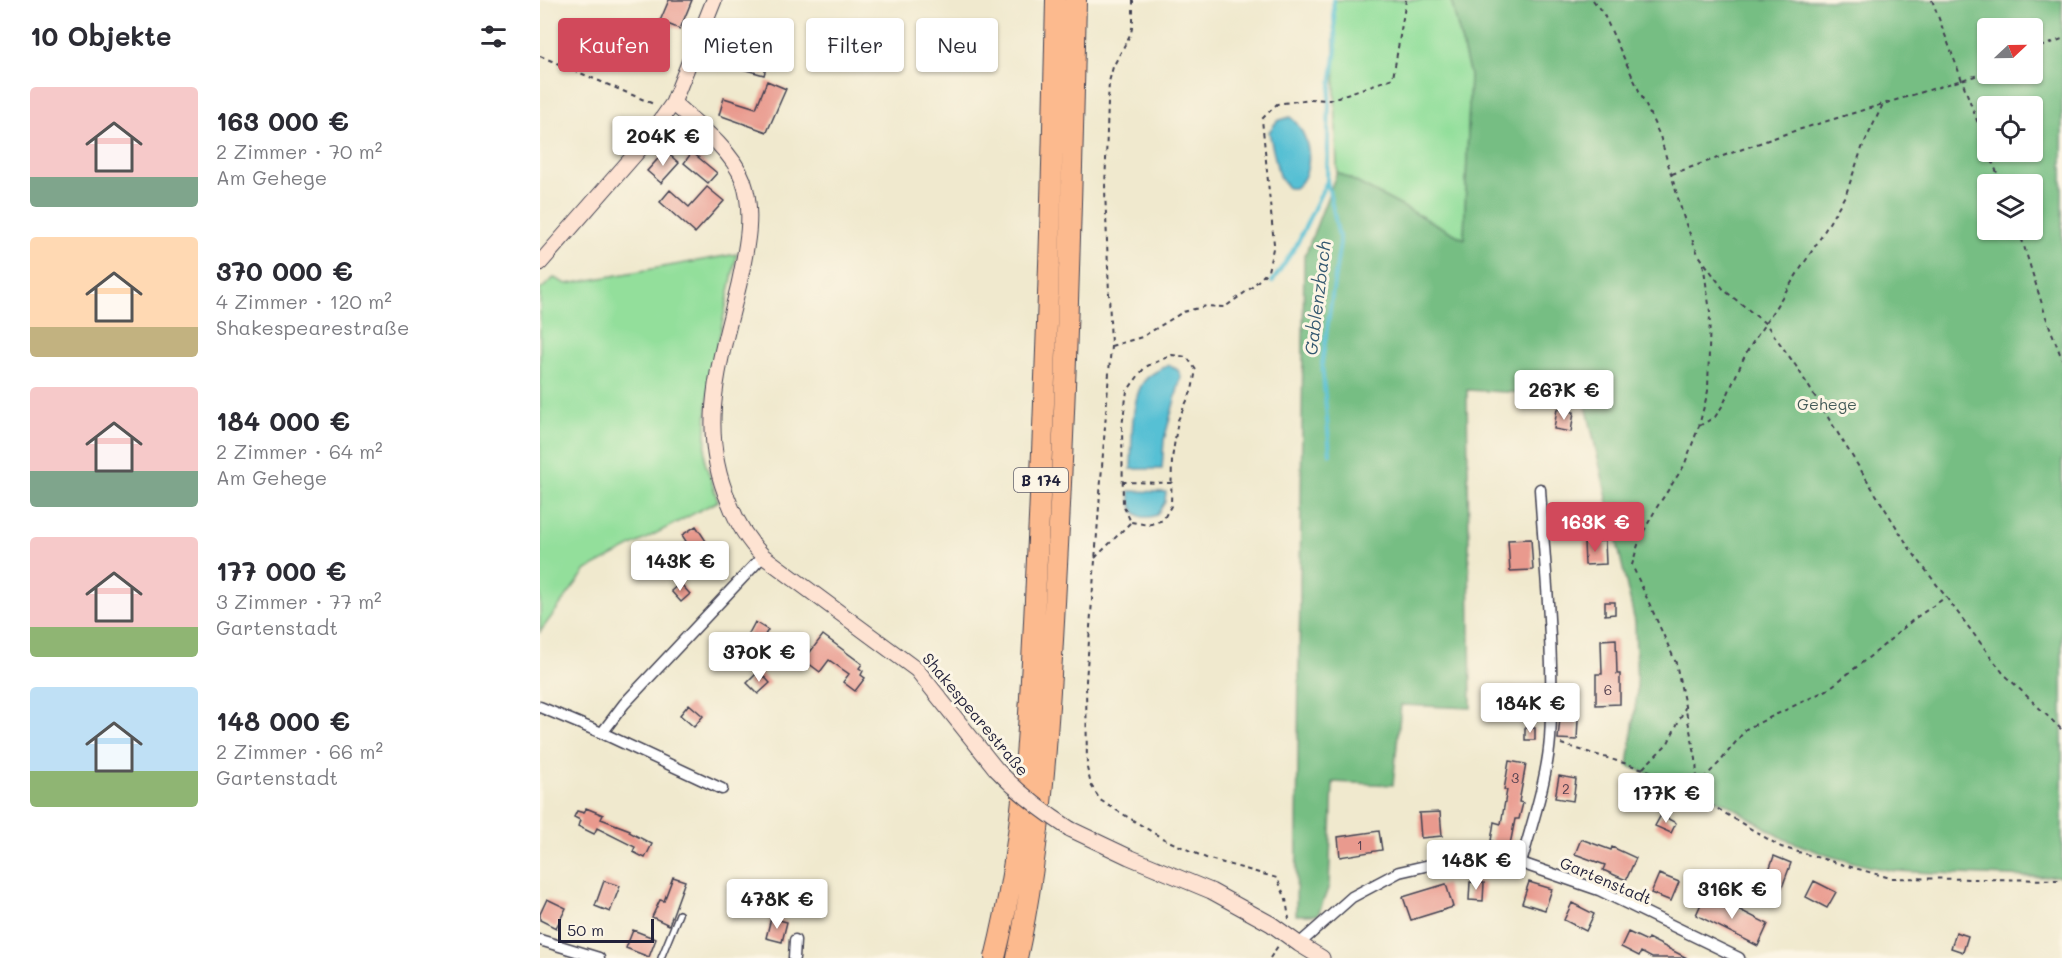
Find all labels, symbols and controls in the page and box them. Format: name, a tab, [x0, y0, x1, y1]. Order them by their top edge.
chip: Kaufen	[558, 18, 670, 72]
chip: Mieten	[682, 18, 794, 72]
chip: Filter	[806, 18, 904, 72]
chip: Neu	[916, 18, 998, 72]
north arrow	[1977, 18, 2043, 84]
map controls	[1977, 18, 2043, 240]
text: 10 Objekte	[30, 19, 172, 53]
icon: filters	[477, 20, 510, 53]
button: locate	[1977, 96, 2043, 162]
text: 163 000 €	[216, 104, 349, 138]
icon: home	[78, 111, 150, 183]
pin: 204K €	[614, 116, 712, 167]
text: 204K €	[626, 122, 700, 148]
text: 2 Zimmer · 70 m²	[216, 138, 382, 164]
text: Am Gehege	[216, 164, 327, 190]
button: layers	[1977, 174, 2043, 240]
water label: Gablenzbach	[1298, 239, 1336, 357]
text: 370 000 €	[216, 254, 353, 288]
icon: home	[78, 261, 150, 333]
text: 4 Zimmer · 120 m²	[216, 288, 392, 314]
text: Shakespearestraße	[216, 314, 409, 340]
pin: 267K €	[1515, 370, 1613, 421]
text: 267K €	[1529, 376, 1600, 402]
park label: Gehege	[1797, 393, 1857, 414]
text: 184 000 €	[216, 404, 350, 438]
icon: home	[78, 411, 150, 483]
text: 2 Zimmer · 64 m²	[216, 438, 383, 464]
text: Am Gehege	[216, 464, 327, 490]
road number: B 174	[1014, 468, 1068, 492]
pin: 163K €	[1546, 502, 1644, 553]
text: 163K €	[1560, 508, 1630, 534]
pin: 143K €	[631, 541, 729, 592]
text: 143K €	[645, 547, 715, 573]
text: 177 000 €	[216, 554, 346, 588]
icon: home	[78, 561, 150, 633]
text: 3 Zimmer · 77 m²	[216, 588, 382, 614]
text: Gartenstadt	[216, 614, 338, 640]
pin: 370K €	[710, 632, 808, 683]
text: 370K €	[723, 638, 795, 664]
street label: Shakespearestraße	[918, 648, 1034, 780]
house number: 6	[1604, 680, 1612, 699]
pin: 184K €	[1481, 683, 1579, 734]
text: 184K €	[1495, 689, 1565, 715]
text: 148 000 €	[216, 704, 350, 738]
icon: home	[78, 711, 150, 783]
text: 2 Zimmer · 66 m²	[216, 738, 383, 764]
text: Gartenstadt	[216, 764, 338, 790]
house number: 3	[1511, 768, 1519, 787]
pin: 177K €	[1617, 773, 1715, 824]
house number: 2	[1562, 779, 1570, 798]
text: 177K €	[1632, 779, 1700, 805]
house number: 1	[1357, 835, 1363, 854]
pin: 148K €	[1427, 840, 1525, 891]
text: 148K €	[1441, 846, 1511, 872]
street label: Gartenstadt	[1557, 851, 1655, 909]
pin: 316K €	[1683, 869, 1781, 920]
text: 316K €	[1697, 875, 1767, 901]
pin: 478K €	[728, 879, 826, 930]
text: 478K €	[741, 885, 813, 911]
scale bar	[558, 916, 654, 944]
text: 50 m	[567, 919, 604, 940]

